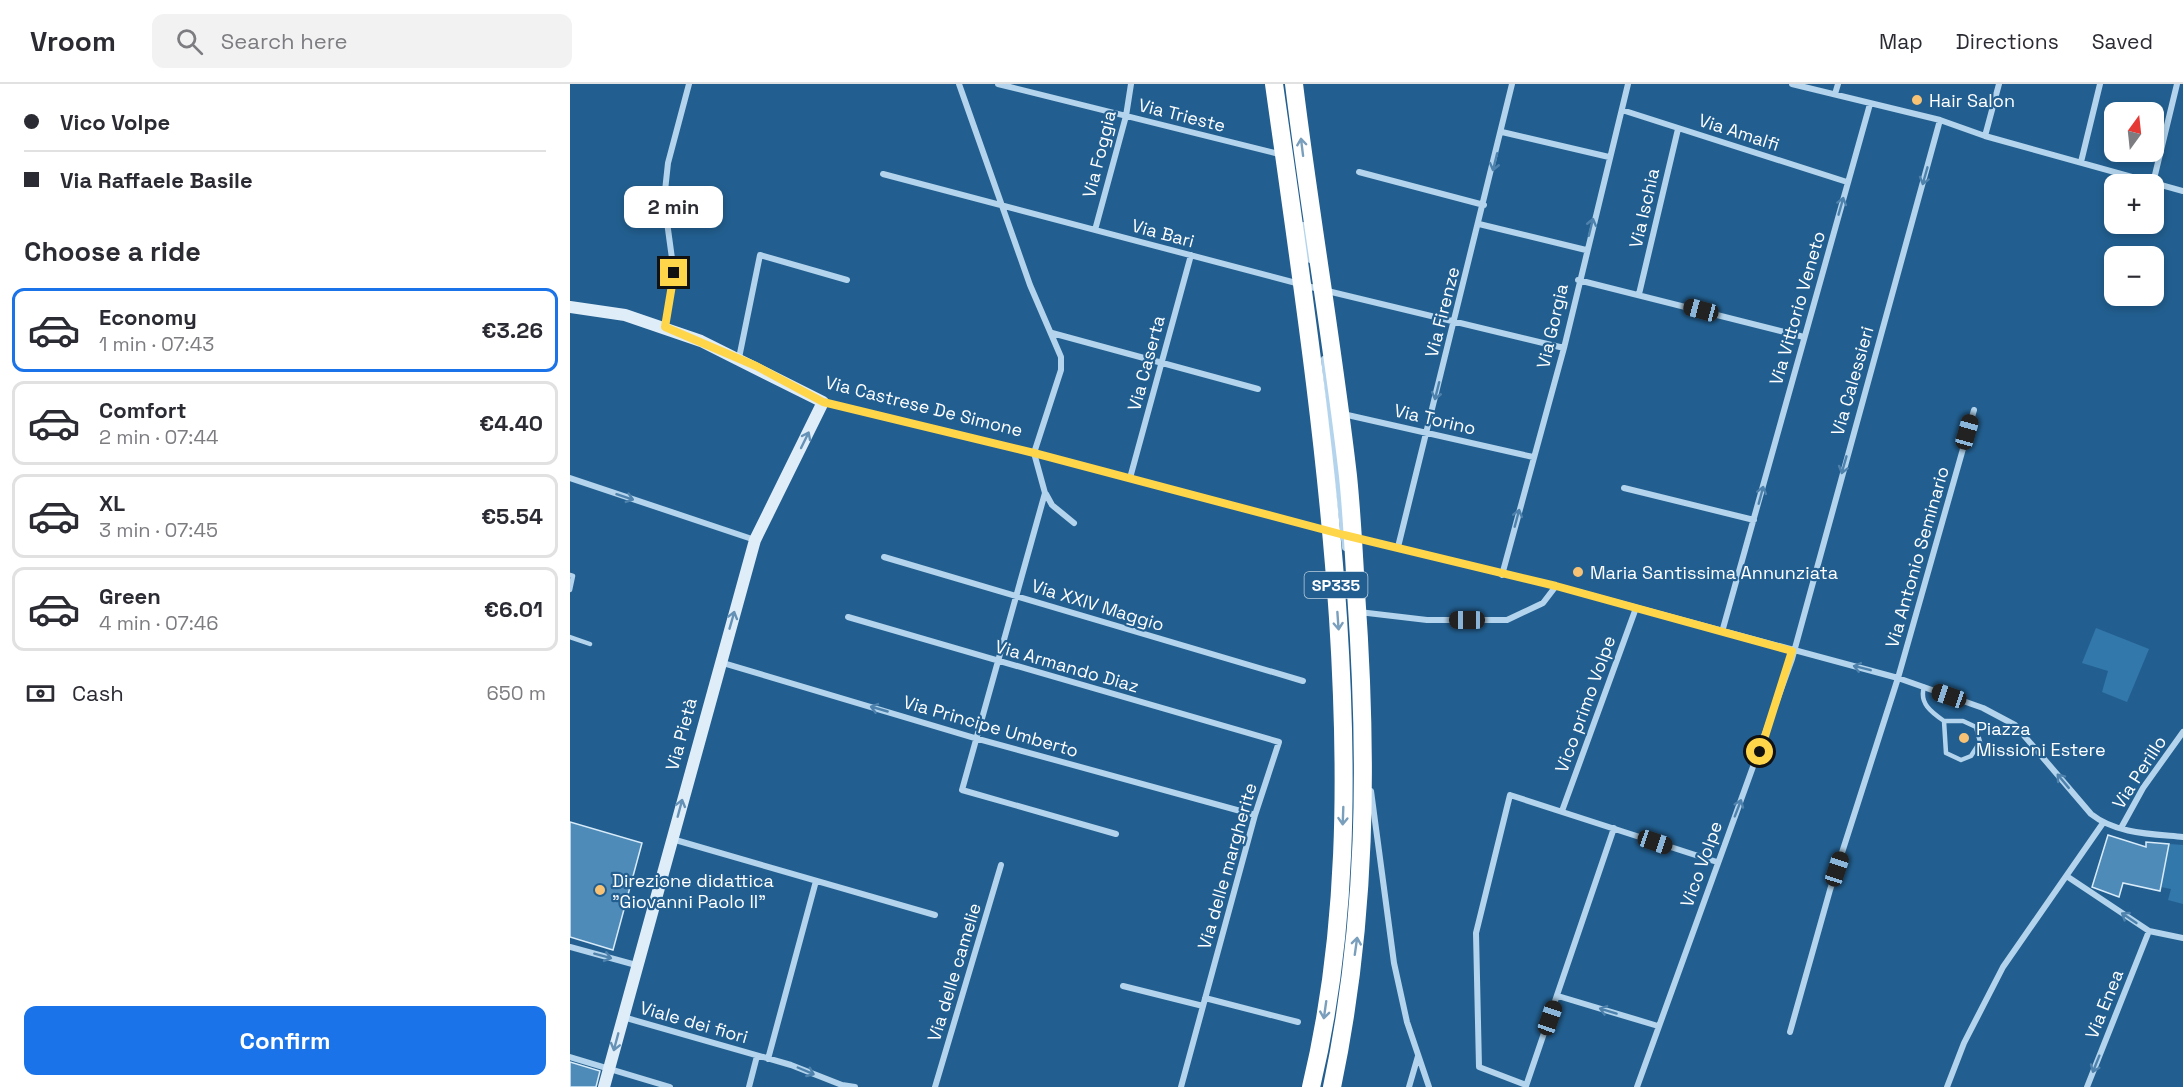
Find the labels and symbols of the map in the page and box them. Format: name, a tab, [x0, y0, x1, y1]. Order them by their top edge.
place label: Hair Salon	[1929, 89, 2015, 112]
street label: Via Trieste	[1136, 93, 1228, 137]
marker: Hair Salon	[1910, 93, 1924, 107]
north arrow	[2104, 102, 2164, 162]
street label: Via Foggia	[1077, 108, 1121, 200]
street label: Via Amalfi	[1696, 108, 1782, 156]
one-way arrow	[1296, 137, 1307, 157]
one-way arrow	[1488, 152, 1500, 171]
street label: Via Ischia	[1624, 166, 1664, 250]
one-way arrow	[1919, 166, 1930, 185]
callout: 2 min	[624, 186, 724, 228]
one-way arrow	[1836, 197, 1847, 216]
street label: Via Bari	[1129, 214, 1197, 252]
one-way arrow	[1586, 218, 1598, 237]
street label: Via Vittorio Veneto	[1764, 228, 1830, 388]
route end	[660, 259, 687, 286]
street label: Via Firenze	[1420, 264, 1464, 360]
street label: Via Gorgia	[1531, 281, 1573, 371]
car	[1681, 297, 1721, 323]
street label: Via Caserta	[1122, 313, 1170, 413]
street label: Via Calessieri	[1825, 324, 1879, 438]
street label: Via Castrese De Simone	[823, 370, 1025, 442]
one-way arrow	[1431, 382, 1443, 401]
street label: Via Torino	[1392, 398, 1478, 440]
car	[1953, 412, 1981, 452]
one-way arrow	[799, 431, 811, 449]
one-way arrow	[1838, 455, 1849, 474]
street label: Via Antonio Seminario	[1880, 463, 1954, 651]
one-way arrow	[1756, 486, 1767, 505]
one-way arrow	[616, 492, 634, 503]
one-way arrow	[1512, 509, 1523, 528]
place label: Maria Santissima Annunziata	[1590, 561, 1838, 584]
marker: Maria Santissima Annunziata	[1571, 565, 1585, 579]
road number: SP335	[1304, 572, 1368, 598]
street label: Via XXIV Maggio	[1029, 574, 1167, 636]
one-way arrow	[727, 611, 738, 630]
one-way arrow	[1333, 611, 1344, 631]
car	[1449, 611, 1485, 629]
street label: Vico primo Volpe	[1550, 632, 1620, 776]
street label: Via Armando Diaz	[992, 634, 1142, 698]
one-way arrow	[1853, 662, 1872, 674]
car	[1929, 682, 1969, 710]
street label: Via Principe Umberto	[901, 690, 1081, 762]
street label: Via Pietà	[660, 695, 702, 773]
one-way arrow	[870, 703, 889, 714]
place label: Piazza Missioni Estere	[1976, 717, 2106, 761]
marker: Piazza Missioni Estere	[1957, 731, 1971, 745]
street label: Via Perillo	[2107, 731, 2171, 813]
route start	[1746, 738, 1773, 765]
one-way arrow	[2056, 774, 2070, 789]
street label: Via delle margherite	[1192, 780, 1262, 952]
one-way arrow	[675, 799, 686, 818]
one-way arrow	[1733, 799, 1744, 818]
one-way arrow	[1338, 806, 1349, 826]
street label: Vico Volpe	[1675, 818, 1727, 910]
car	[1635, 828, 1675, 856]
car	[1823, 849, 1851, 889]
place label: Direzione didattica "Giovanni Paolo II"	[612, 869, 774, 913]
marker: Direzione didattica "Giovanni Paolo II"	[593, 883, 607, 897]
street label: Via delle camelie	[922, 900, 986, 1044]
one-way arrow	[2121, 912, 2138, 924]
one-way arrow	[1350, 937, 1361, 957]
one-way arrow	[593, 951, 612, 963]
street label: Via Enea	[2080, 966, 2128, 1042]
street label: Viale dei fiori	[637, 996, 751, 1048]
car	[1536, 998, 1564, 1038]
one-way arrow	[1320, 1000, 1331, 1020]
one-way arrow	[1599, 1005, 1618, 1016]
one-way arrow	[610, 1032, 621, 1051]
one-way arrow	[2090, 1054, 2101, 1072]
one-way arrow	[797, 1066, 815, 1077]

